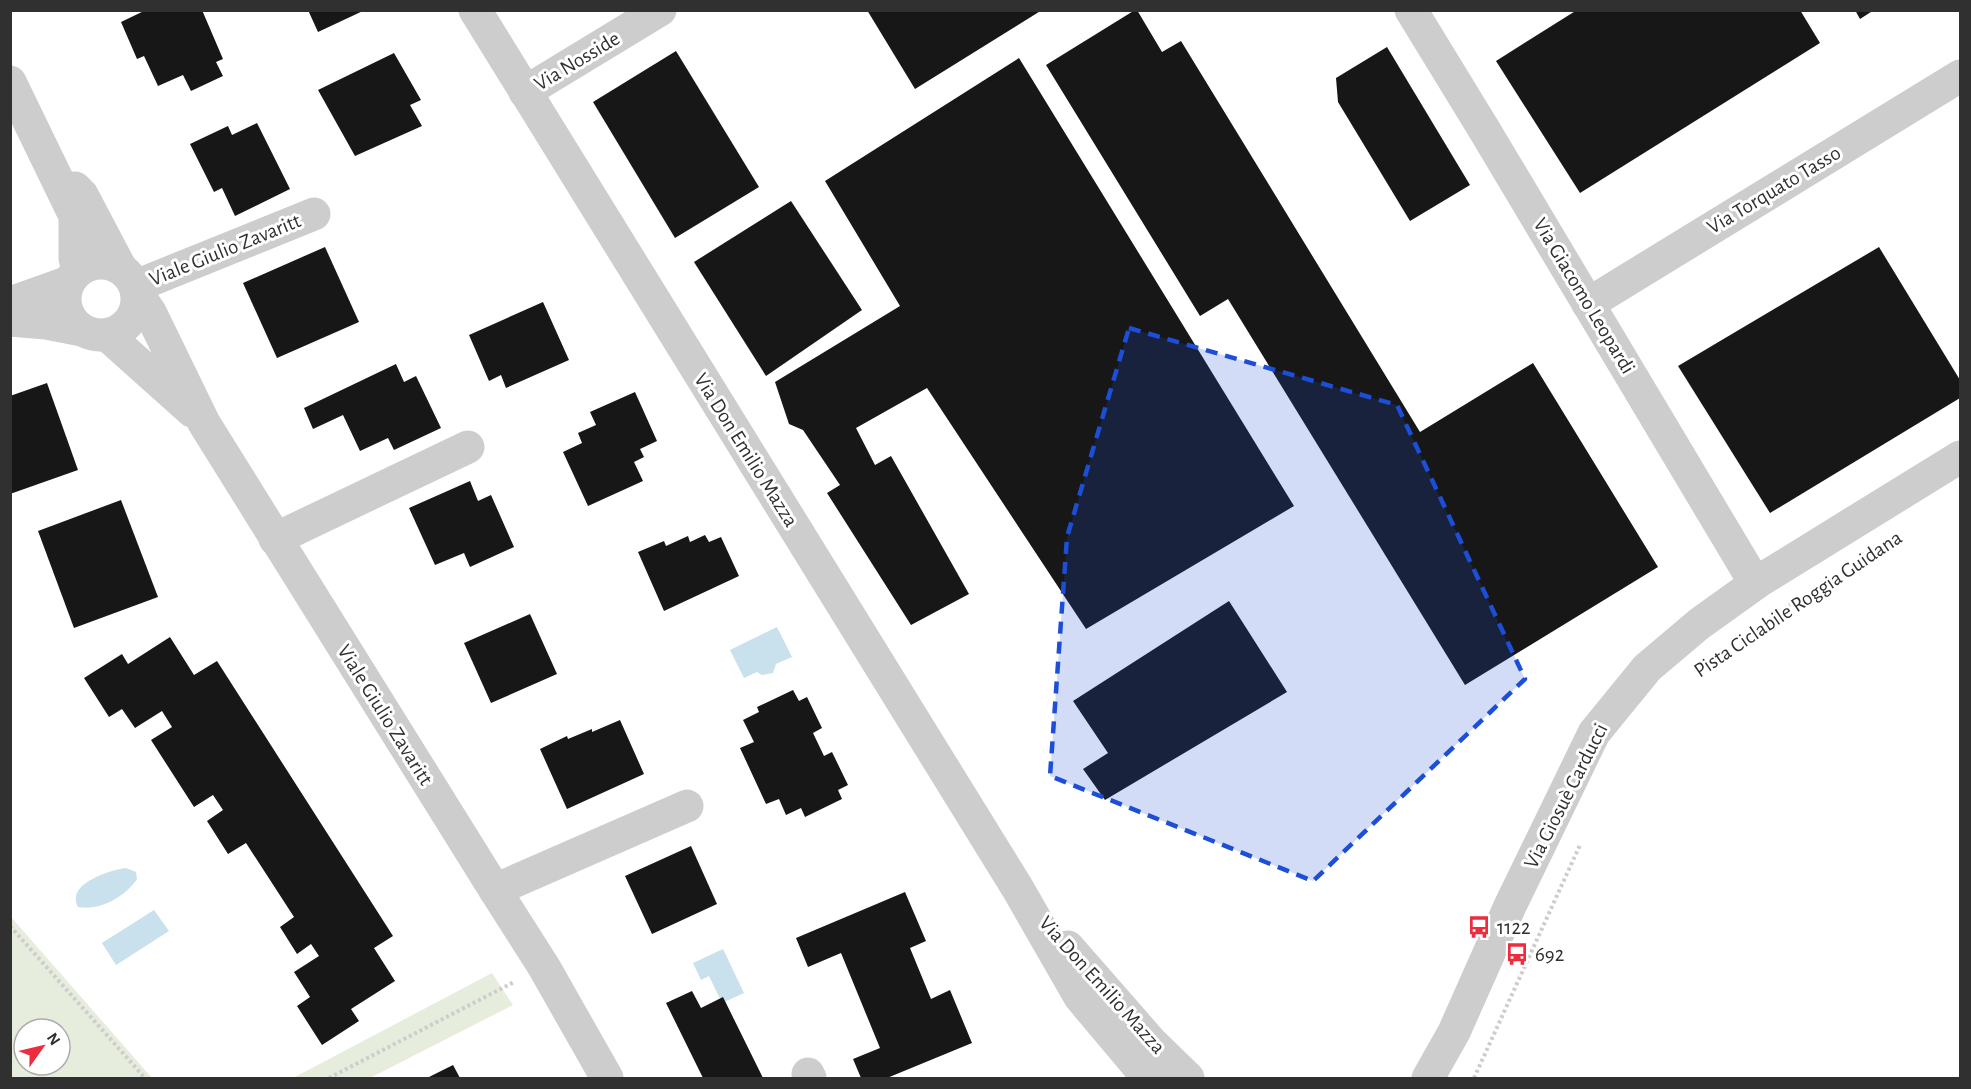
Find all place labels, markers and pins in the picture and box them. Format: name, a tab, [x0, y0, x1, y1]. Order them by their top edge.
bus stop icon: 1122	[1466, 914, 1492, 940]
place label: 1122	[1497, 917, 1531, 938]
bus stop icon: 692	[1504, 941, 1530, 967]
place label: 692	[1535, 944, 1564, 965]

